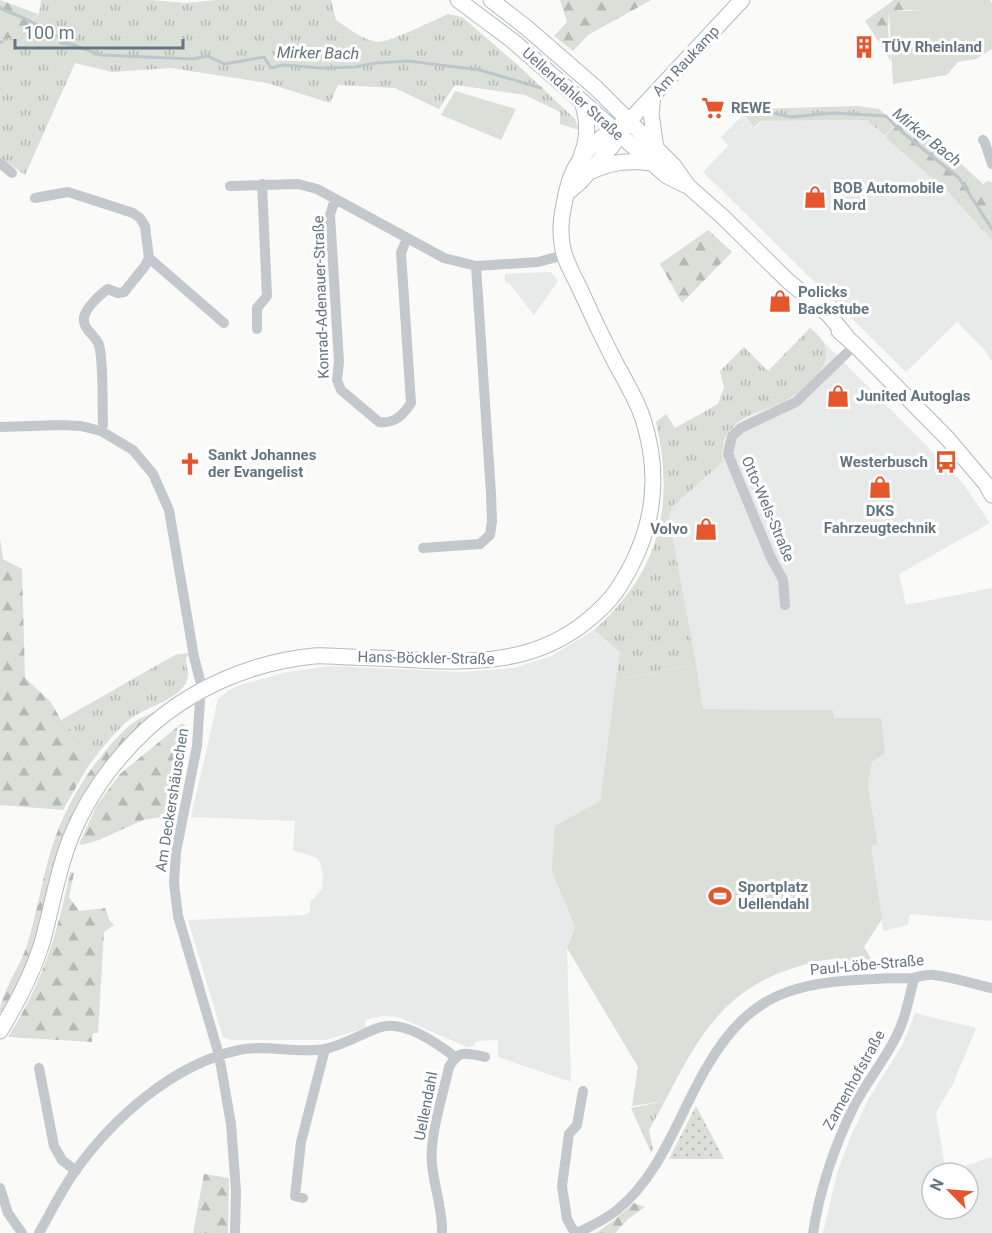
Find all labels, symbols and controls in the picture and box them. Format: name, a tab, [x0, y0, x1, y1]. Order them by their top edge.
scale bar	[15, 12, 183, 50]
text: 100 m	[24, 22, 75, 43]
street label: Am Raukamp	[649, 22, 723, 100]
building icon: TÜV Rheinland	[851, 34, 877, 60]
place label: TÜV Rheinland	[882, 38, 982, 56]
water label: Mirker Bach	[277, 43, 359, 63]
street label: Uellendahler Straße	[519, 44, 627, 144]
supermarket icon: REWE	[700, 95, 726, 121]
place label: REWE	[731, 99, 771, 117]
water label: Mirker Bach	[889, 104, 965, 170]
place label: BOB Automobile Nord	[833, 179, 944, 214]
shop icon: BOB Automobile Nord	[802, 184, 828, 210]
street label: Konrad-Adenauer-Straße	[309, 215, 333, 379]
place label: Policks Backstube	[798, 283, 869, 318]
shop icon: Policks Backstube	[767, 288, 793, 314]
shop icon: Junited Autoglas	[825, 383, 851, 409]
place label: Junited Autoglas	[856, 387, 971, 405]
place label: Sankt Johannes der Evangelist	[208, 446, 317, 481]
bus stop icon: Westerbusch	[933, 449, 959, 475]
church icon: Sankt Johannes der Evangelist	[177, 451, 203, 477]
place label: Westerbusch	[840, 453, 928, 471]
street label: Otto-Wels-Straße	[738, 454, 798, 565]
shop icon: DKS Fahrzeugtechnik	[867, 474, 893, 500]
place label: DKS Fahrzeugtechnik	[824, 502, 937, 537]
shop icon: Volvo	[693, 516, 719, 542]
place label: Volvo	[650, 520, 688, 538]
street label: Hans-Böckler-Straße	[357, 648, 495, 668]
street label: Am Deckershäuschen	[152, 727, 192, 873]
place label: Sportplatz Uellendahl	[738, 878, 809, 913]
sports icon: Sportplatz Uellendahl	[707, 883, 733, 909]
street label: Paul-Löbe-Straße	[809, 951, 925, 979]
street label: Zamenhofstraße	[819, 1027, 889, 1133]
street label: Uellendahl	[411, 1070, 441, 1142]
north arrow	[920, 1161, 980, 1221]
text: N	[926, 1176, 948, 1194]

